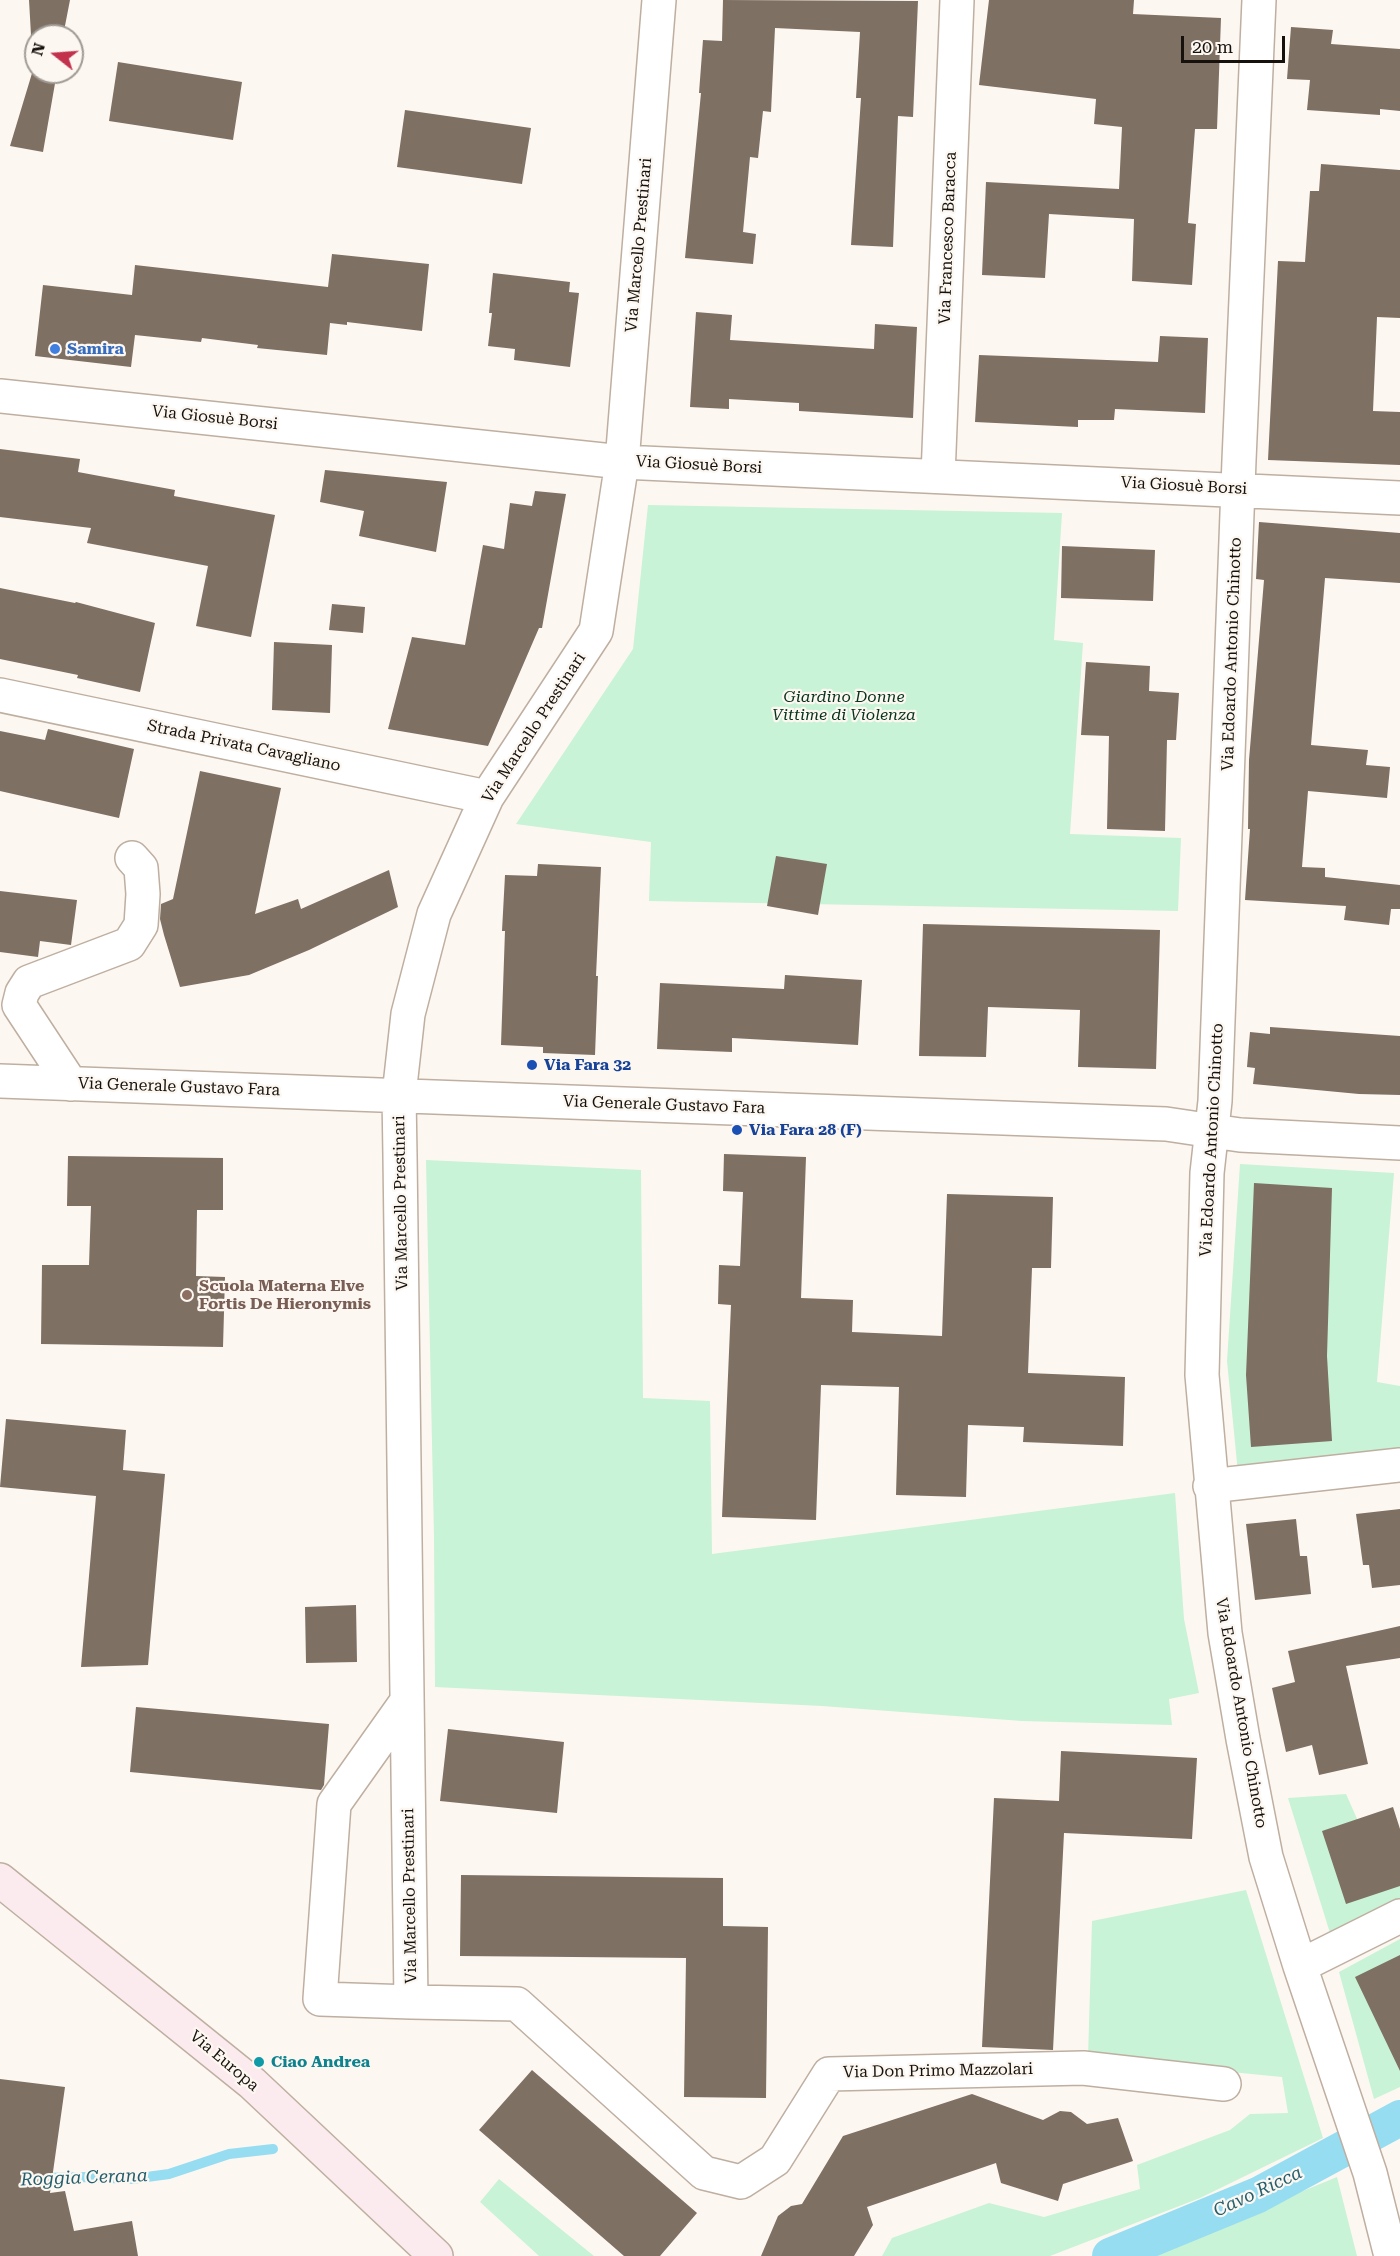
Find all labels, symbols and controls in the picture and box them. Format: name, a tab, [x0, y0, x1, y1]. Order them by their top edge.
north arrow	[24, 24, 84, 84]
scale bar	[1184, 24, 1288, 62]
text: 20 m	[1192, 36, 1233, 57]
text: N	[27, 41, 49, 58]
street label: Via Francesco Baracca	[935, 151, 961, 325]
street label: Via Marcello Prestinari	[622, 157, 656, 333]
place label: Samira	[67, 339, 124, 359]
marker: Samira	[48, 342, 62, 356]
street label: Via Giosuè Borsi	[151, 402, 279, 434]
street label: Via Giosuè Borsi	[635, 452, 763, 478]
street label: Via Giosuè Borsi	[1120, 473, 1248, 499]
street label: Via Edoardo Antonio Chinotto	[1218, 537, 1246, 771]
street label: Via Marcello Prestinari	[478, 649, 590, 807]
park label: Giardino Donne Vittime di Violenza	[772, 687, 916, 725]
street label: Strada Privata Cavagliano	[146, 716, 342, 776]
street label: Via Edoardo Antonio Chinotto	[1196, 1023, 1228, 1257]
place label: Via Fara 32	[544, 1055, 631, 1075]
marker: Via Fara 32	[525, 1058, 539, 1072]
street label: Via Generale Gustavo Fara	[77, 1074, 281, 1100]
street label: Via Generale Gustavo Fara	[562, 1092, 766, 1118]
street label: Via Marcello Prestinari	[390, 1115, 412, 1291]
place label: Via Fara 28 (F)	[749, 1120, 862, 1140]
marker: Via Fara 28 (F)	[730, 1123, 744, 1137]
place label: Scuola Materna Elve Fortis De Hieronymis	[199, 1276, 371, 1314]
marker: Scuola Materna Elve Fortis De Hieronymis	[180, 1288, 194, 1302]
street label: Via Edoardo Antonio Chinotto	[1211, 1596, 1271, 1830]
street label: Via Marcello Prestinari	[399, 1808, 421, 1984]
street label: Via Europa	[186, 2027, 262, 2095]
place label: Ciao Andrea	[271, 2052, 370, 2072]
marker: Ciao Andrea	[252, 2055, 266, 2069]
street label: Via Don Primo Mazzolari	[843, 2060, 1033, 2082]
water label: Cavo Ricca	[1210, 2162, 1306, 2222]
water label: Roggia Cerana	[20, 2165, 148, 2191]

